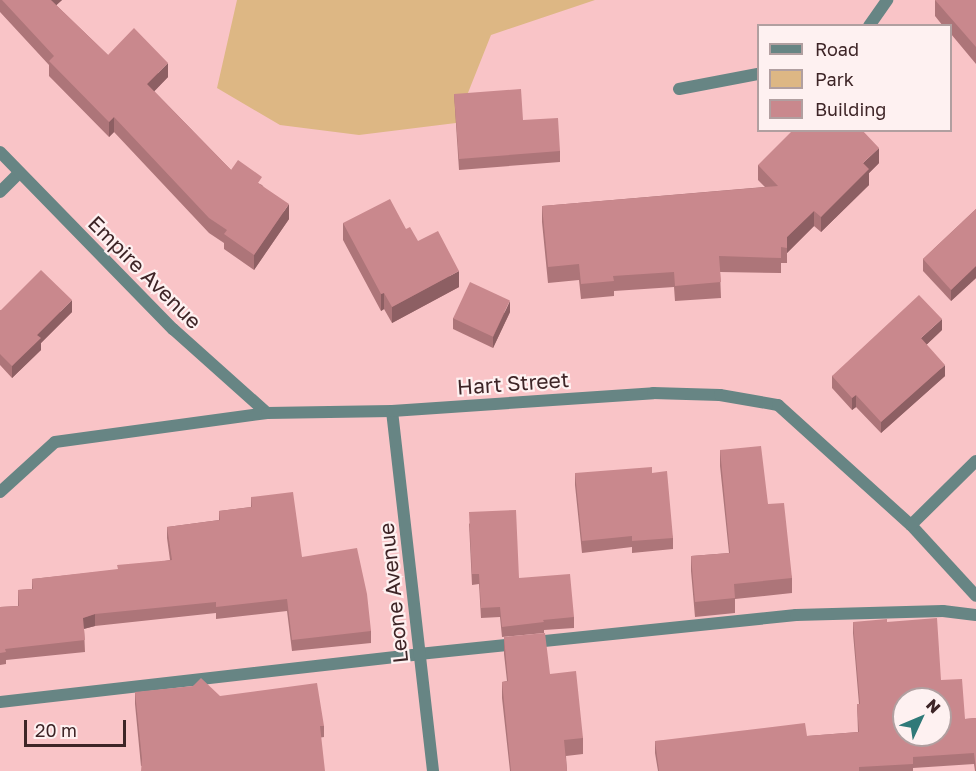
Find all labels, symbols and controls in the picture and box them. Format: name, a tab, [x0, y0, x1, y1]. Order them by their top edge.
legend	[757, 24, 952, 132]
text: Road	[815, 38, 859, 60]
text: Park	[815, 68, 854, 90]
text: Building	[815, 98, 886, 120]
street label: Empire Avenue	[83, 210, 207, 334]
street label: Hart Street	[456, 367, 570, 399]
street label: Leone Avenue	[373, 522, 413, 664]
north arrow	[892, 687, 952, 747]
text: N	[922, 695, 945, 717]
scale bar	[27, 708, 129, 746]
text: 20 m	[35, 719, 77, 741]

